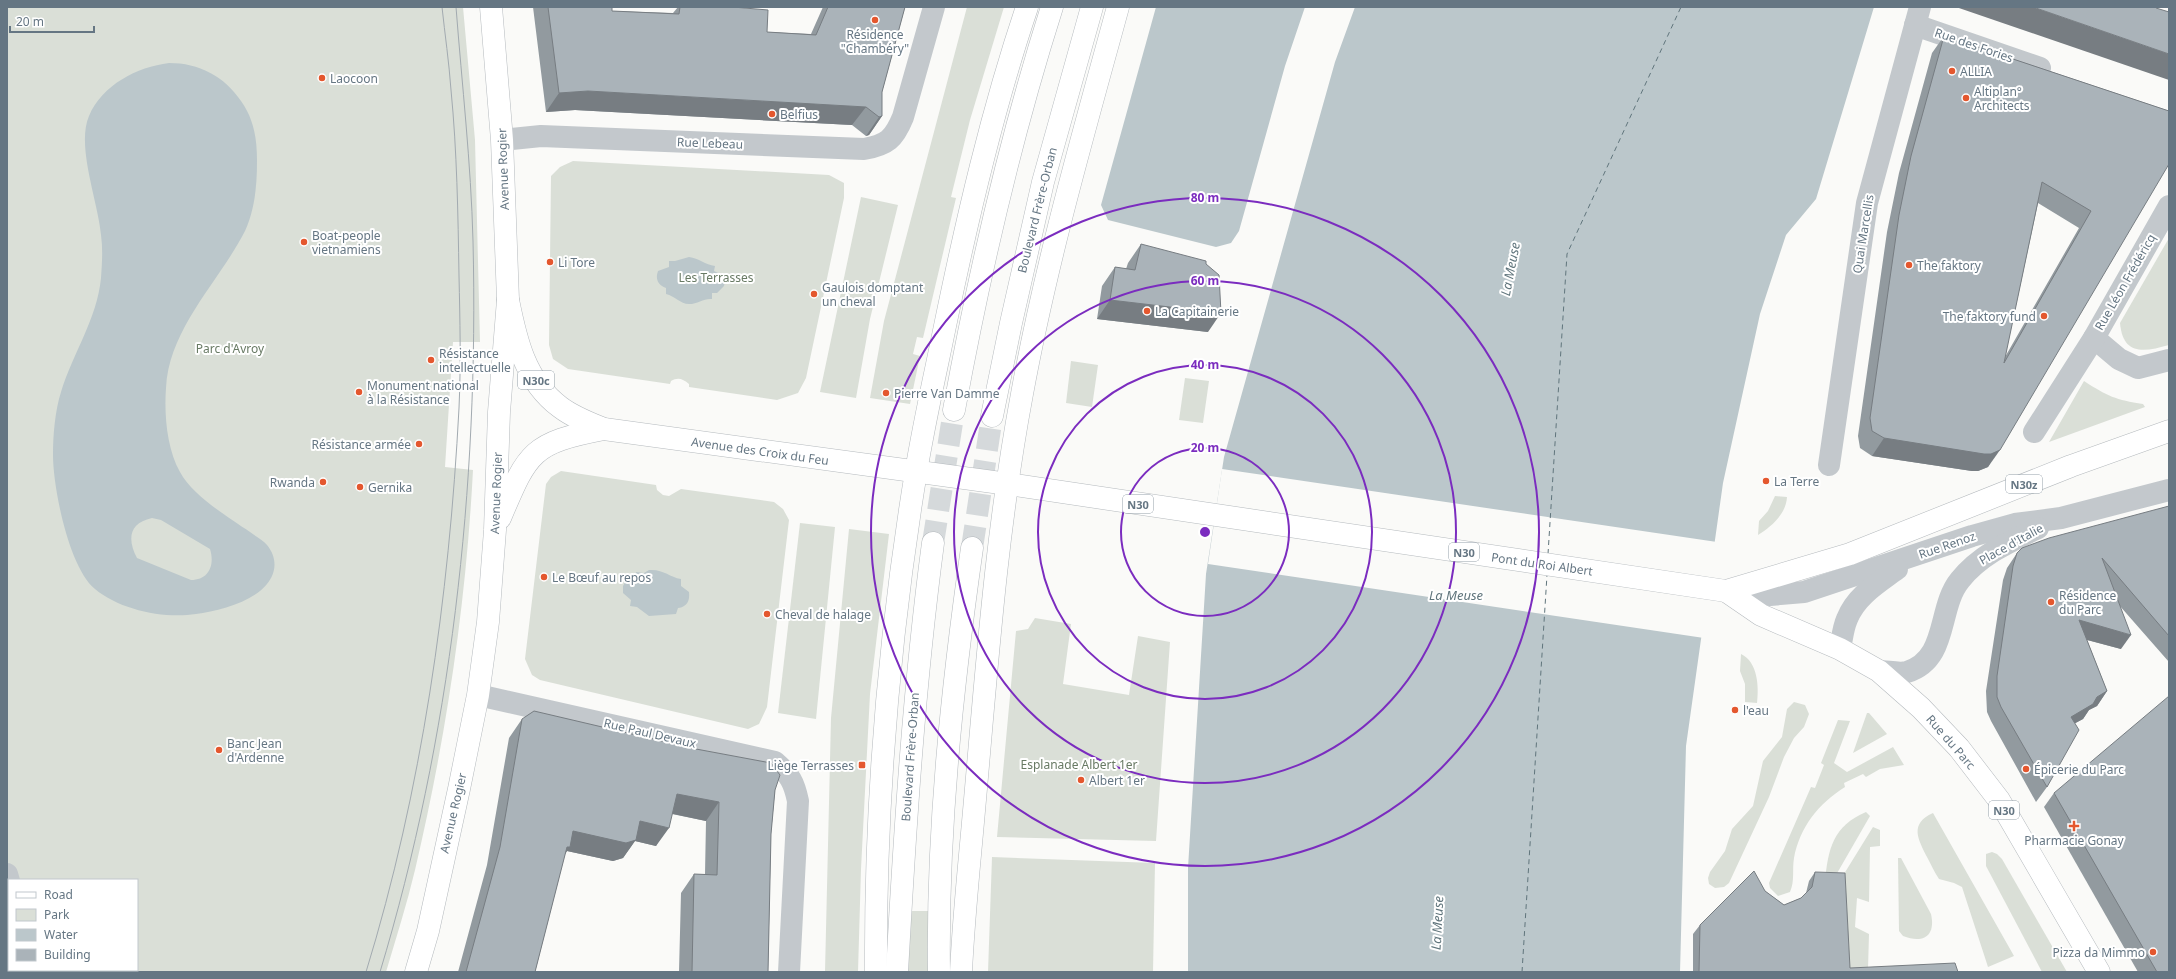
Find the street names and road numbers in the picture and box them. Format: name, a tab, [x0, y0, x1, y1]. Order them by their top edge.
street label: Rue des Fories	[1933, 24, 2016, 66]
street label: Avenue Rogier	[493, 128, 513, 210]
street label: Rue Lebeau	[677, 133, 743, 153]
street label: Boulevard Frère-Orban	[1013, 145, 1061, 275]
street label: Quai Marcellis	[1848, 193, 1878, 275]
street label: Rue Léon Frédéricq	[2090, 231, 2160, 333]
road number: N30c	[518, 371, 554, 389]
street label: Avenue des Croix du Feu	[690, 433, 830, 469]
street label: Avenue Rogier	[486, 452, 506, 534]
road number: N30z	[2006, 475, 2042, 493]
road number: N30	[1123, 495, 1153, 513]
street label: Place d'Italie	[1976, 519, 2046, 569]
street label: Rue Renoz	[1916, 527, 1978, 563]
road number: N30	[1449, 543, 1479, 561]
street label: Pont du Roi Albert	[1490, 548, 1595, 580]
street label: Boulevard Frère-Orban	[897, 692, 923, 822]
street label: Rue du Parc	[1923, 711, 1980, 773]
street label: Rue Paul Devaux	[602, 714, 698, 752]
street label: Avenue Rogier	[435, 771, 471, 855]
road number: N30	[1989, 801, 2019, 819]

